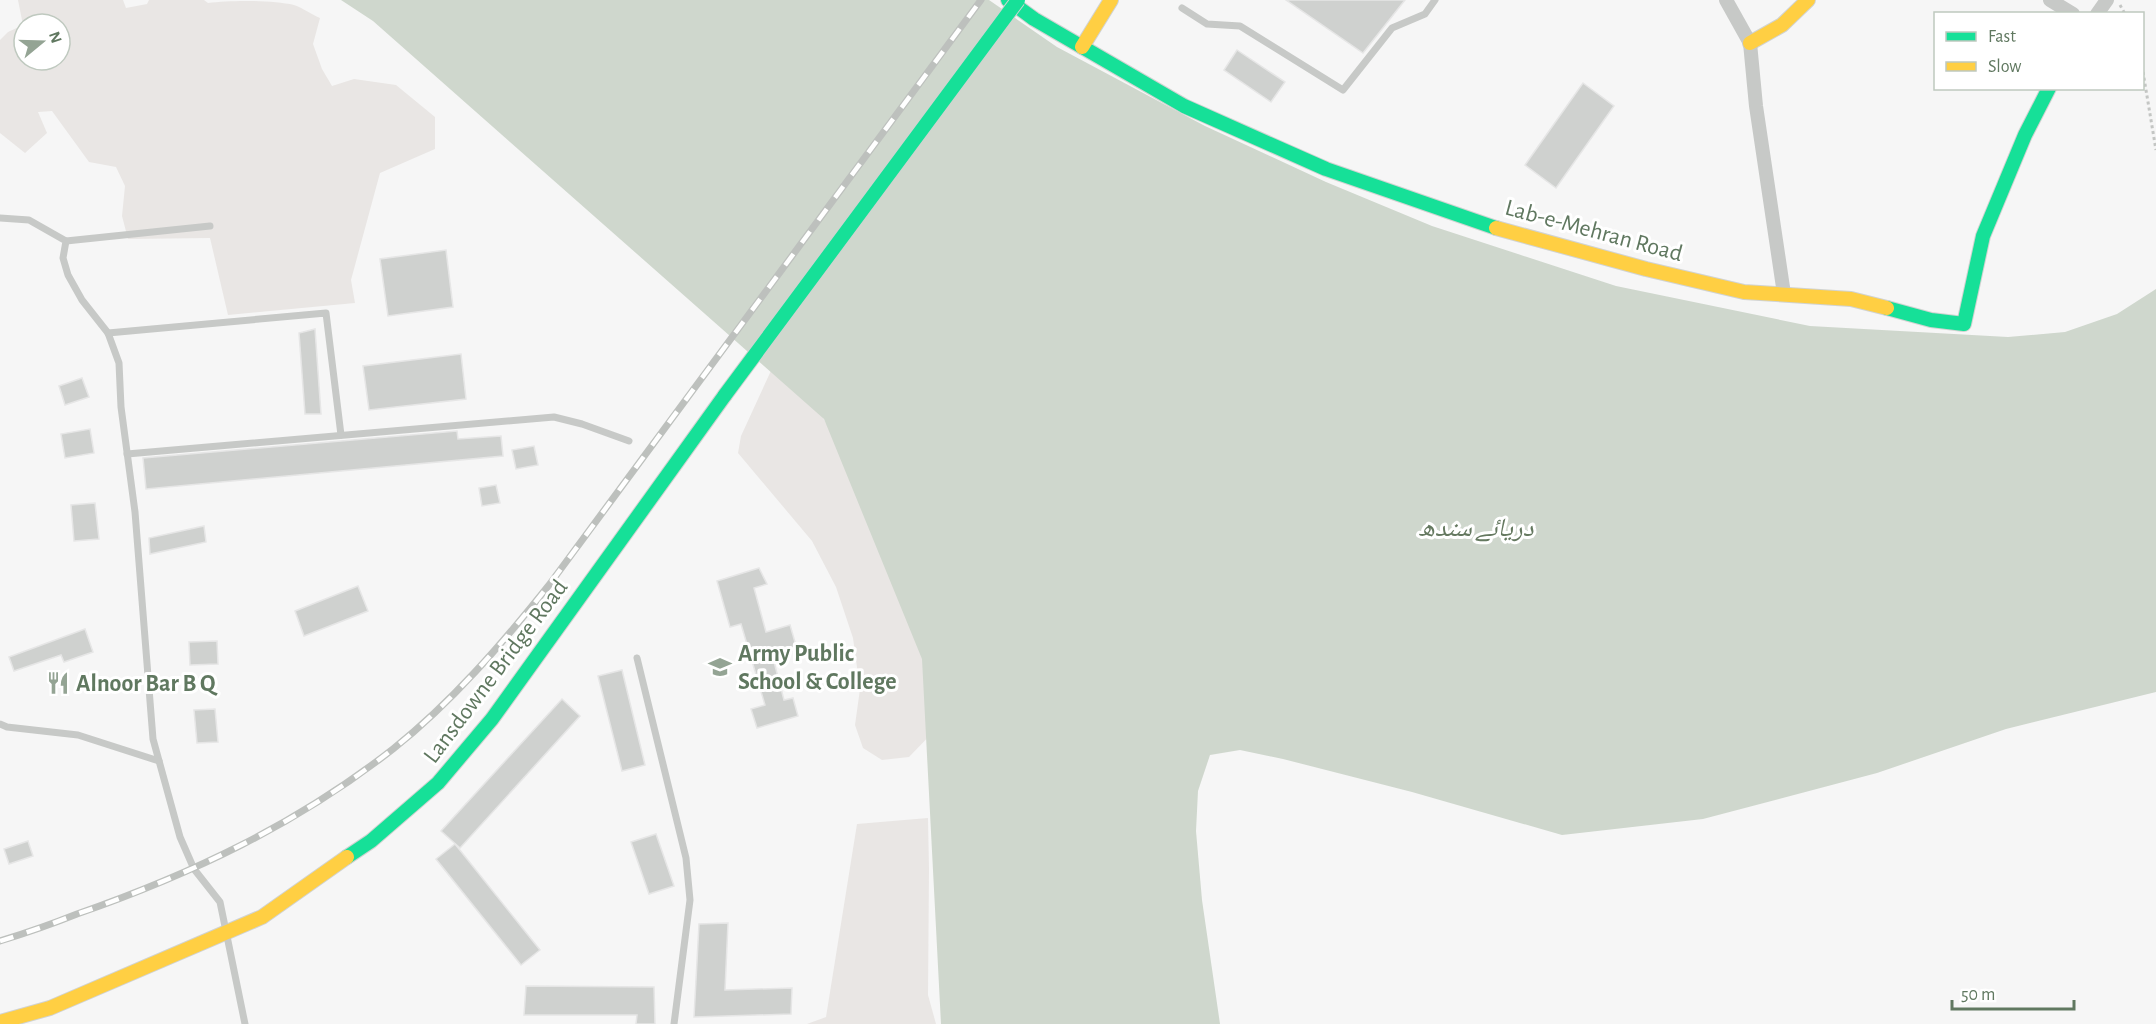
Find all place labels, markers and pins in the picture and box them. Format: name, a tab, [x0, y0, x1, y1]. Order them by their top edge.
place label: Army Public School & College	[738, 642, 897, 694]
school or university icon: Army Public School & College	[707, 654, 733, 680]
restaurant icon: Alnoor Bar B Q	[45, 670, 71, 696]
place label: Alnoor Bar B Q	[76, 672, 218, 696]

